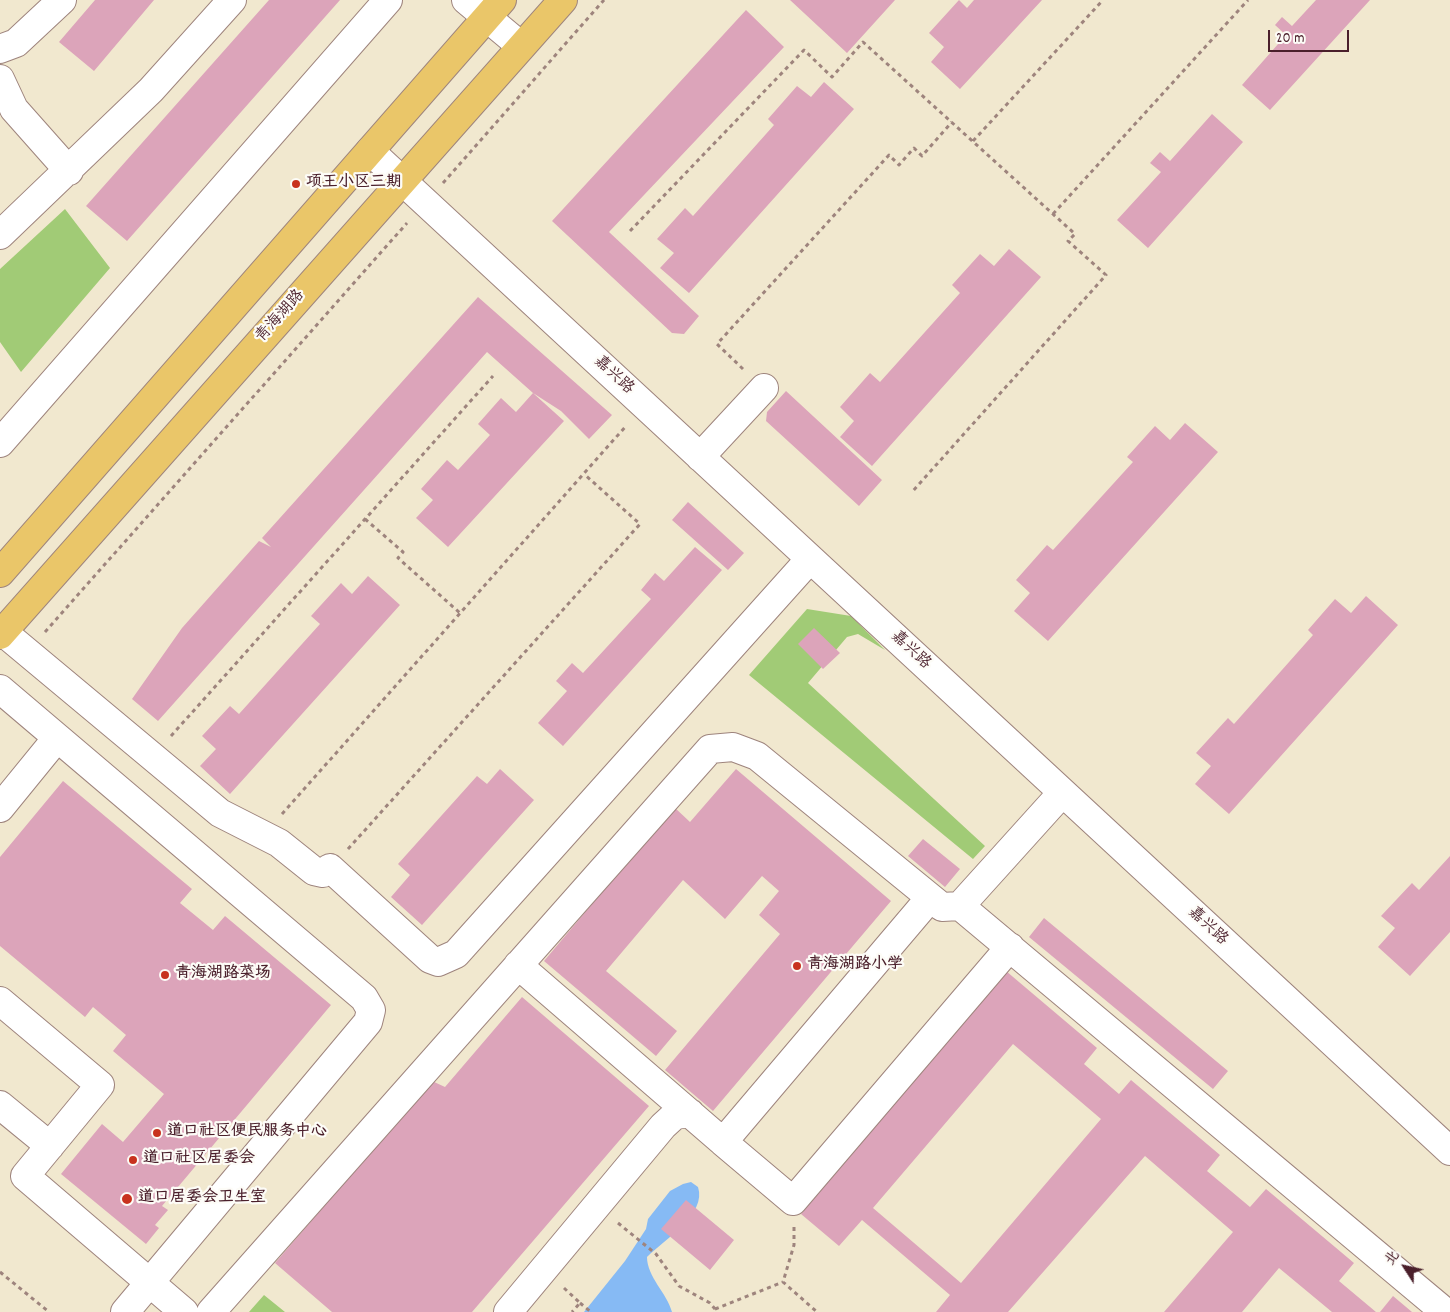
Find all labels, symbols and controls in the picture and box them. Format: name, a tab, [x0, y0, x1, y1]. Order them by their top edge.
scale bar	[1270, 20, 1351, 52]
text: 20 m	[1276, 28, 1304, 50]
place label: 项王小区三期	[306, 174, 402, 194]
marker: 项王小区三期	[290, 178, 302, 190]
street label: 青海湖路	[252, 287, 310, 347]
street label: 嘉兴路	[589, 353, 637, 399]
street label: 嘉兴路	[886, 628, 934, 674]
street label: 嘉兴路	[1183, 904, 1231, 950]
place label: 青海湖路小学	[807, 956, 903, 976]
marker: 青海湖路小学	[791, 960, 803, 972]
place label: 青海湖路菜场	[175, 965, 271, 985]
marker: 青海湖路菜场	[159, 969, 171, 981]
place label: 道口社区便民服务中心	[167, 1123, 327, 1143]
marker: 道口社区便民服务中心	[151, 1127, 163, 1139]
place label: 道口社区居委会	[143, 1150, 255, 1170]
marker: 道口社区居委会	[127, 1154, 139, 1166]
place label: 道口居委会卫生室	[138, 1189, 266, 1209]
marker: 道口居委会卫生室	[120, 1192, 134, 1206]
north arrow	[1380, 1242, 1430, 1292]
text: 北	[1381, 1247, 1405, 1270]

